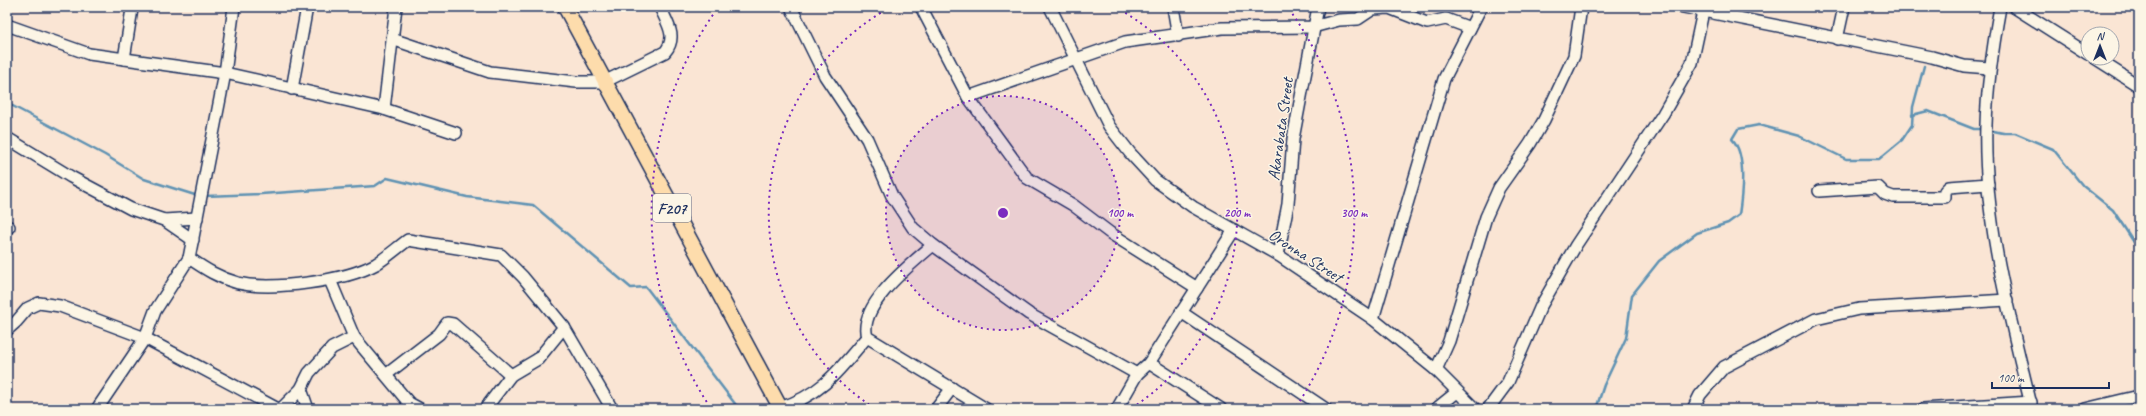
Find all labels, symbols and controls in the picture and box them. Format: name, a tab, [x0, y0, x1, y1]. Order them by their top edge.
north arrow	[2080, 26, 2120, 66]
text: N	[2097, 29, 2106, 43]
street label: Akarabata Street	[1263, 74, 1298, 182]
road number: F207	[653, 194, 691, 222]
text: 100 m	[1107, 205, 1134, 221]
text: 200 m	[1224, 205, 1251, 221]
text: 300 m	[1341, 205, 1368, 221]
centre of rings	[996, 206, 1010, 220]
street label: Oronna Street	[1265, 224, 1349, 288]
scale bar	[1992, 364, 2109, 390]
text: 100 m	[1998, 370, 2025, 386]

